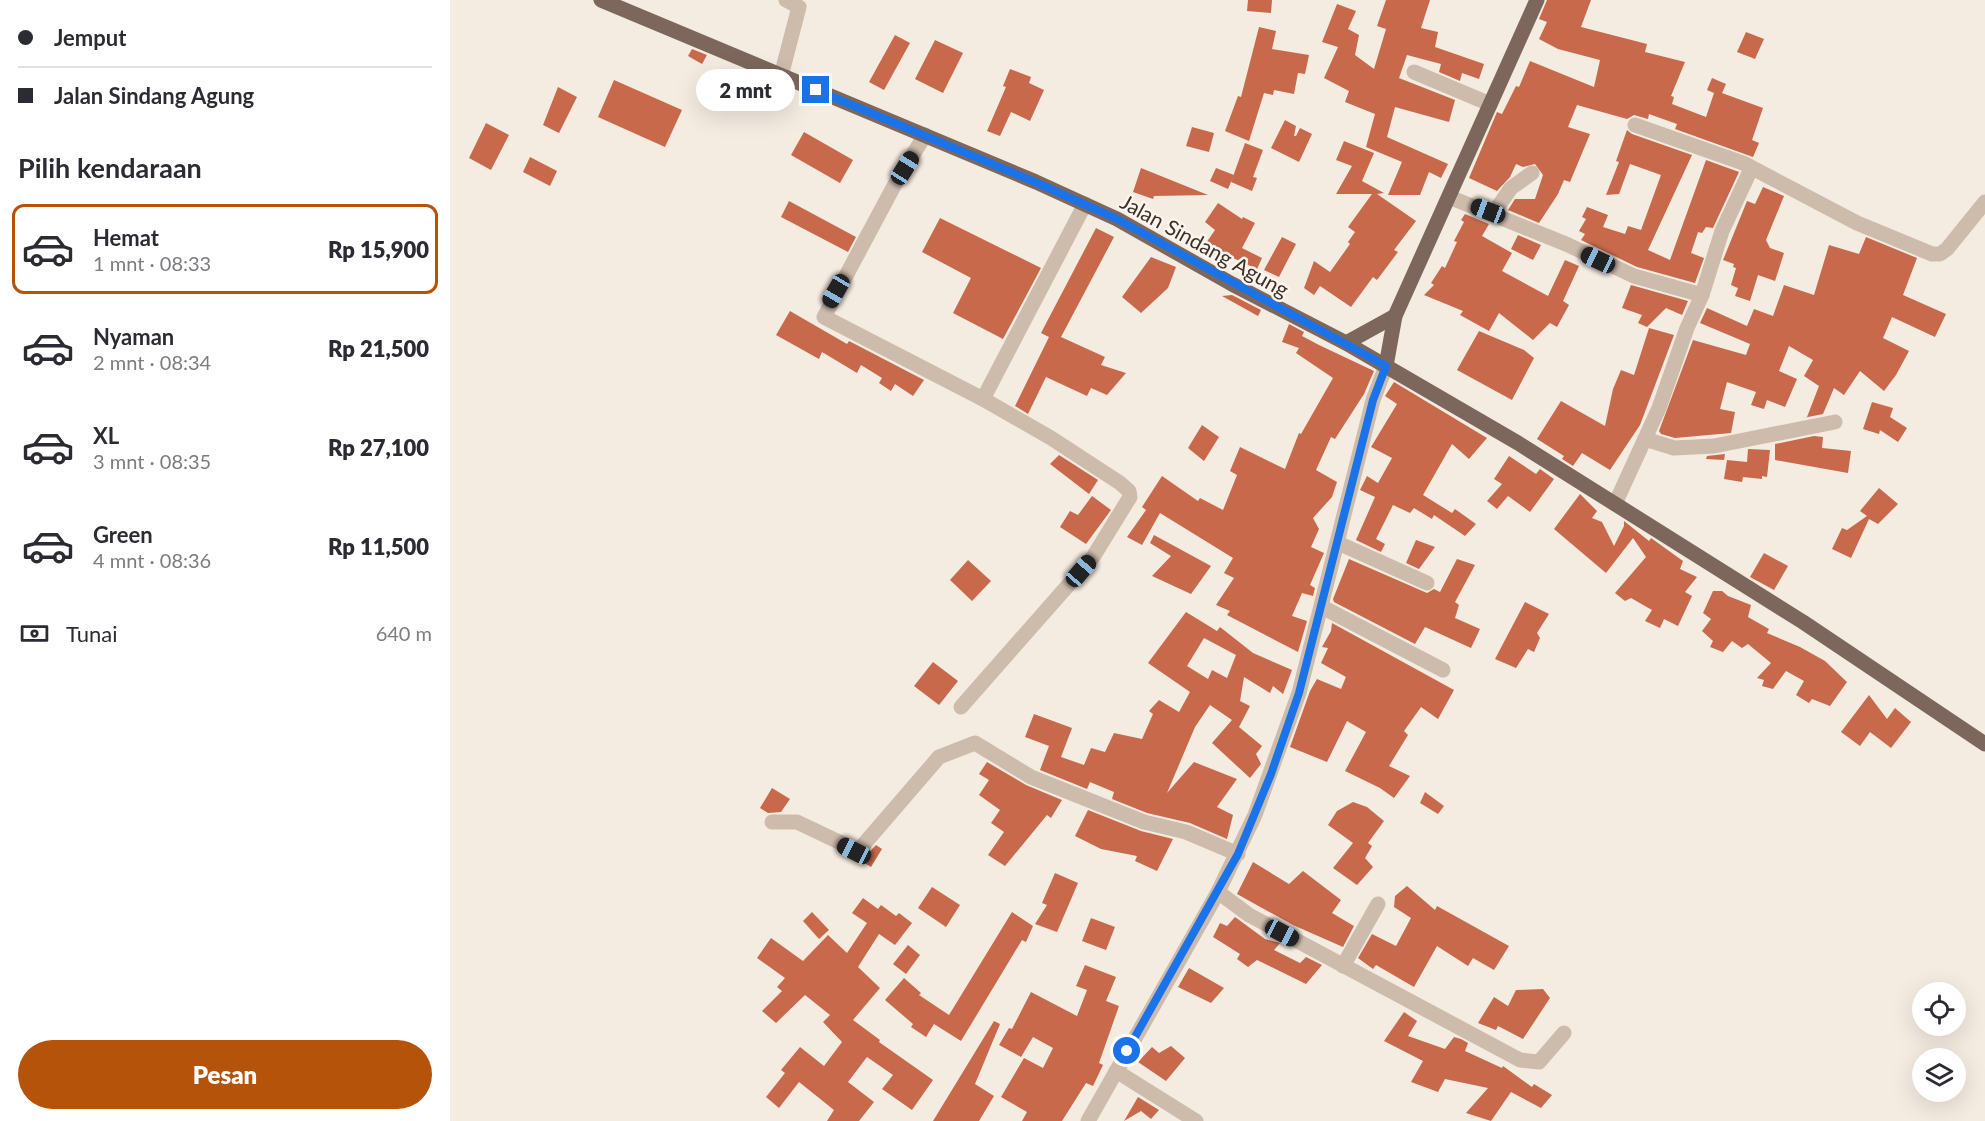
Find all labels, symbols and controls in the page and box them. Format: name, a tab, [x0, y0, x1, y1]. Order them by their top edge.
text: Jemput	[54, 24, 126, 51]
callout: 2 mnt	[696, 69, 795, 111]
route end	[802, 76, 829, 103]
text: 2 mnt	[719, 78, 772, 102]
text: Jalan Sindang Agung	[54, 82, 254, 109]
car	[888, 148, 922, 188]
text: Pilih kendaraan	[18, 151, 202, 184]
street label: Jalan Sindang Agung	[1117, 188, 1294, 302]
car	[1468, 196, 1508, 226]
icon: car	[21, 222, 75, 276]
text: Hemat	[93, 224, 159, 251]
text: Rp 15,900	[328, 236, 429, 263]
car	[1578, 244, 1618, 276]
text: 1 mnt · 08:33	[93, 251, 211, 275]
car	[819, 271, 853, 311]
icon: car	[21, 321, 75, 375]
text: Nyaman	[93, 323, 174, 350]
text: Rp 21,500	[328, 335, 429, 362]
text: 2 mnt · 08:34	[93, 350, 211, 374]
icon: car	[21, 420, 75, 474]
text: XL	[93, 422, 119, 449]
text: Rp 27,100	[328, 434, 429, 461]
text: 3 mnt · 08:35	[93, 449, 211, 473]
icon: car	[21, 519, 75, 573]
text: Green	[93, 521, 153, 548]
text: Rp 11,500	[328, 533, 429, 560]
text: 4 mnt · 08:36	[93, 548, 211, 572]
car	[1062, 552, 1100, 590]
icon: cash	[18, 617, 51, 650]
text: Tunai	[66, 620, 117, 647]
text: 640 m	[376, 621, 432, 645]
car	[834, 835, 874, 867]
car	[1262, 917, 1302, 949]
map controls	[1912, 982, 1966, 1102]
button: locate	[1912, 982, 1966, 1036]
route start	[1113, 1037, 1140, 1064]
button: Pesan	[18, 1040, 432, 1109]
button: layers	[1912, 1048, 1966, 1102]

